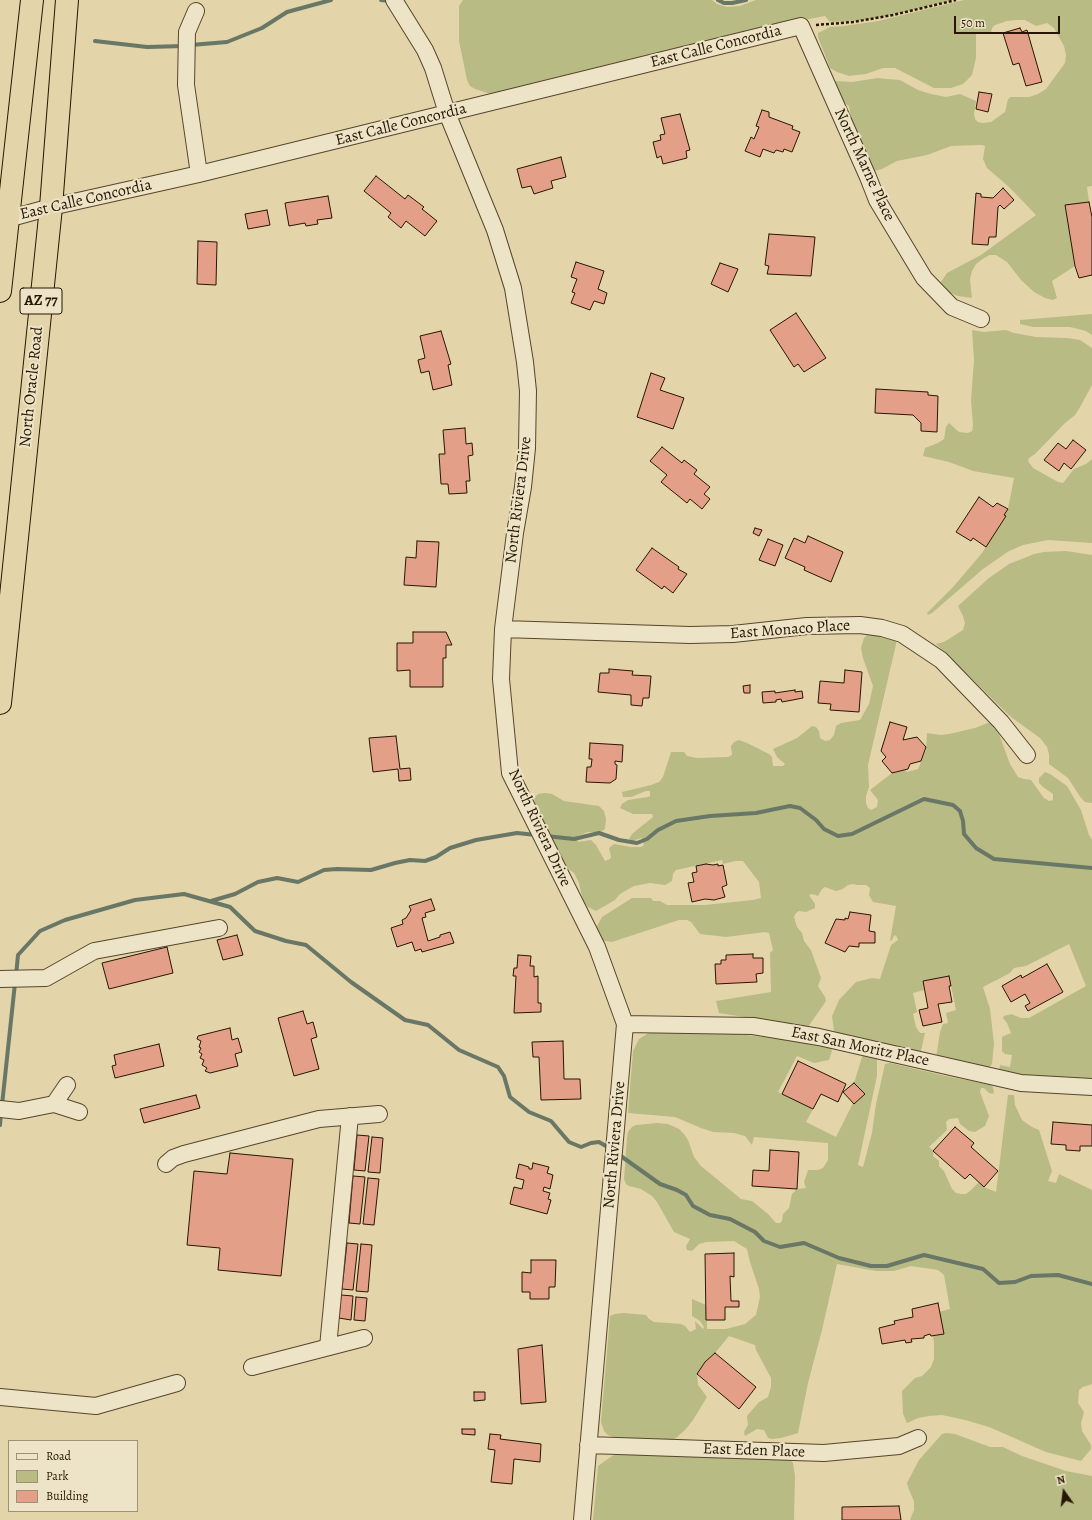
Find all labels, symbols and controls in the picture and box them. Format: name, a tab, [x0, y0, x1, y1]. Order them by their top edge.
scale bar	[956, 8, 1062, 34]
text: 50 m	[961, 15, 985, 31]
street label: East Calle Concordia	[648, 21, 784, 73]
street label: East Calle Concordia	[333, 99, 469, 151]
street label: North Marne Place	[829, 106, 899, 224]
street label: East Calle Concordia	[18, 176, 154, 224]
road number: AZ 77	[20, 288, 62, 314]
street label: North Oracle Road	[16, 326, 48, 448]
street label: North Riviera Drive	[502, 435, 536, 565]
street label: East Monaco Place	[729, 616, 851, 644]
street label: North Riviera Drive	[503, 766, 575, 890]
street label: East San Moritz Place	[789, 1023, 931, 1071]
street label: North Riviera Drive	[600, 1081, 630, 1209]
legend	[8, 1440, 138, 1512]
street label: East Eden Place	[703, 1440, 805, 1462]
text: Road	[46, 1448, 71, 1464]
text: Park	[46, 1468, 69, 1484]
north arrow	[1044, 1472, 1084, 1512]
text: N	[1055, 1472, 1067, 1488]
text: Building	[46, 1488, 88, 1504]

